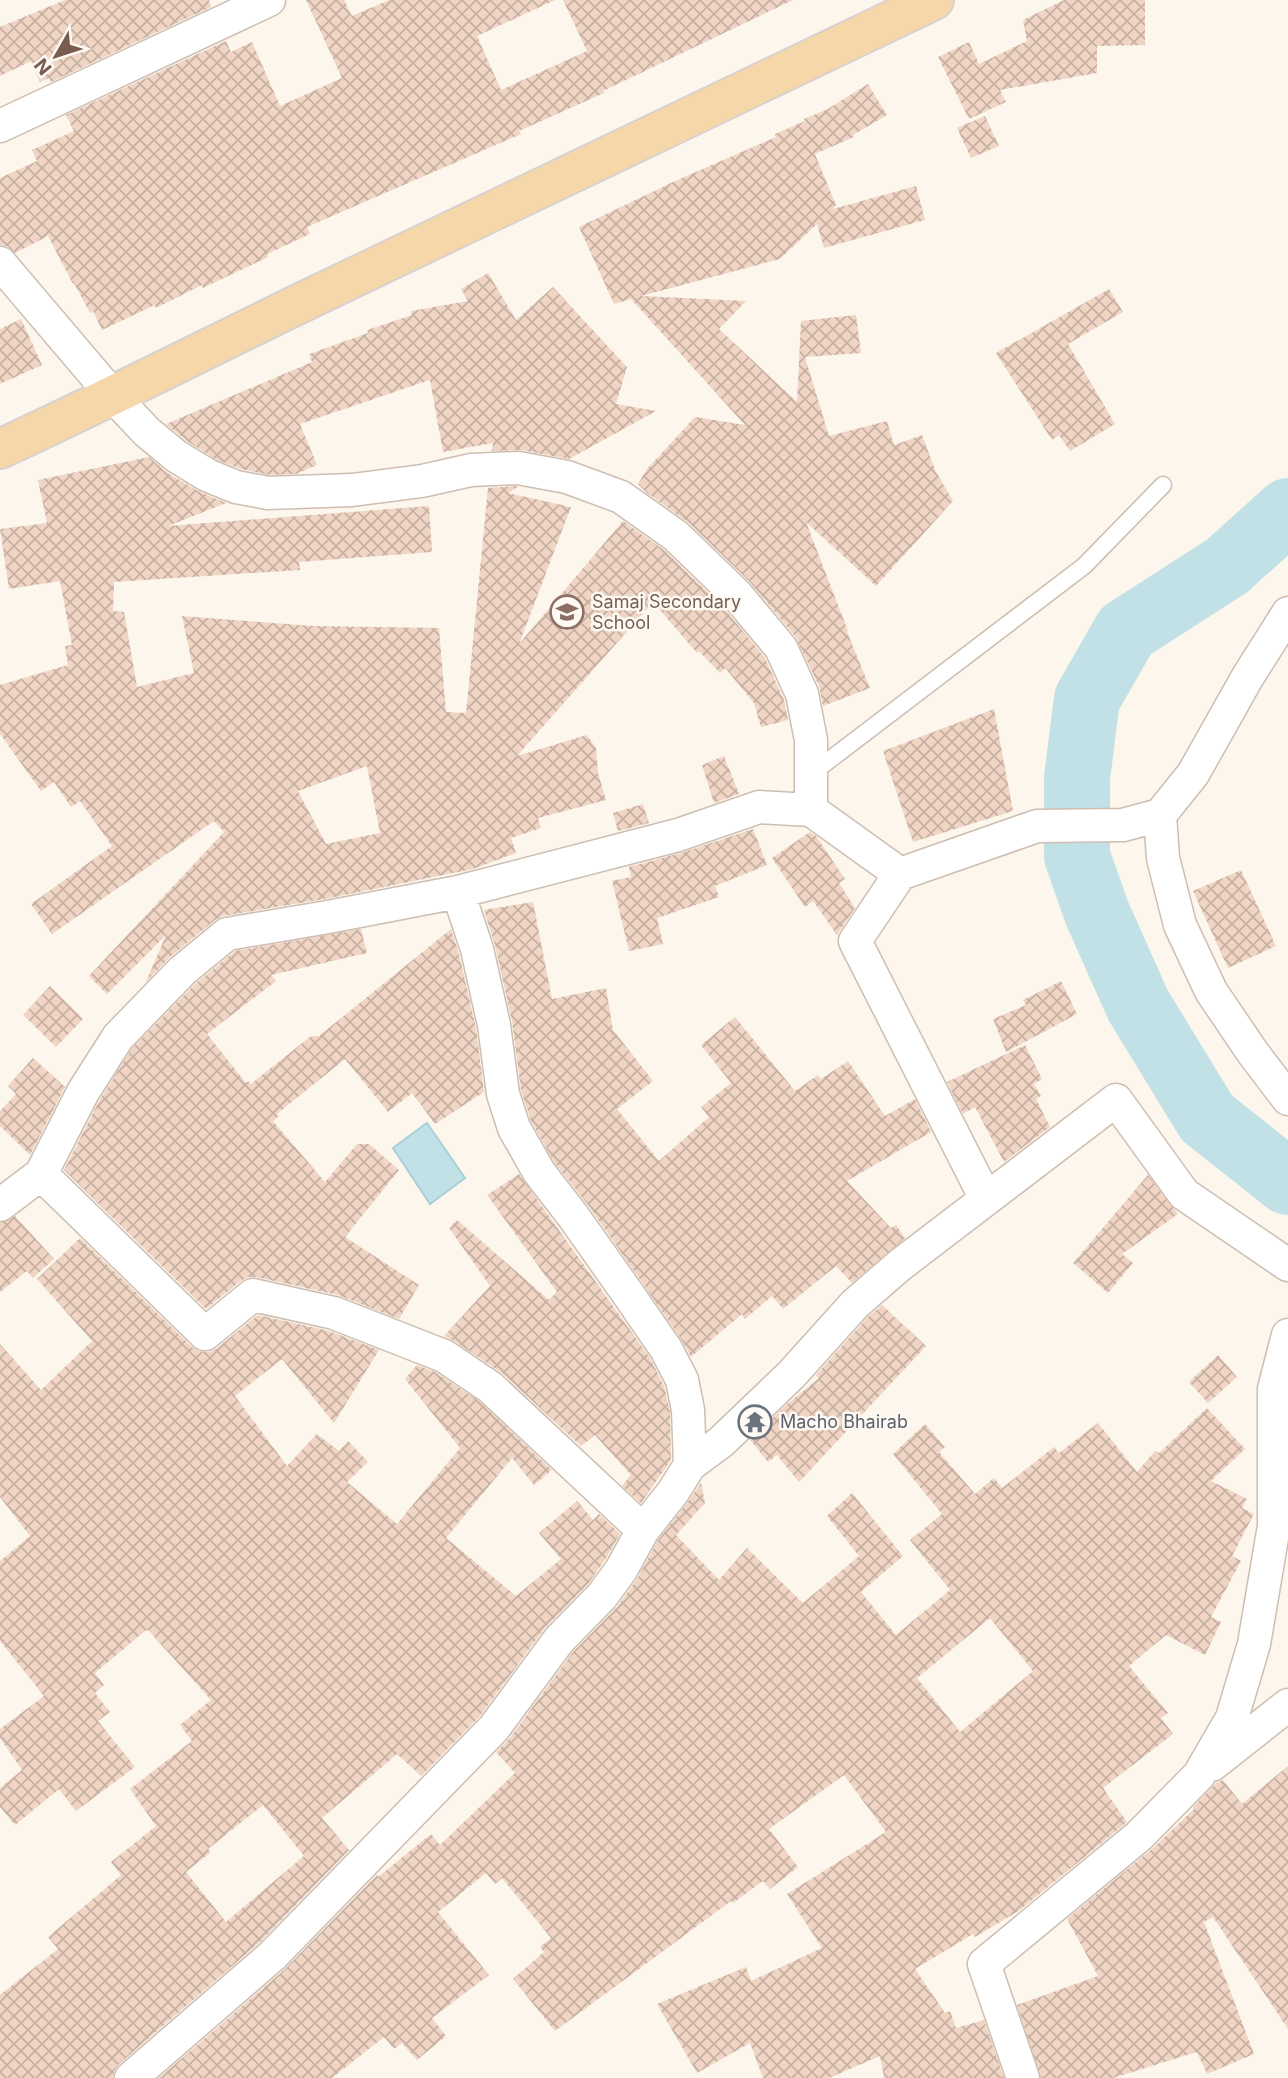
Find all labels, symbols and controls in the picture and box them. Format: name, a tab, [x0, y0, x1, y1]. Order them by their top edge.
north arrow	[21, 21, 91, 91]
text: N	[30, 54, 57, 79]
place label: Samaj Secondary School	[592, 591, 741, 633]
school or university icon: Samaj Secondary School	[548, 593, 586, 631]
temple icon: Macho Bhairab	[736, 1403, 774, 1441]
place label: Macho Bhairab	[780, 1411, 908, 1432]

